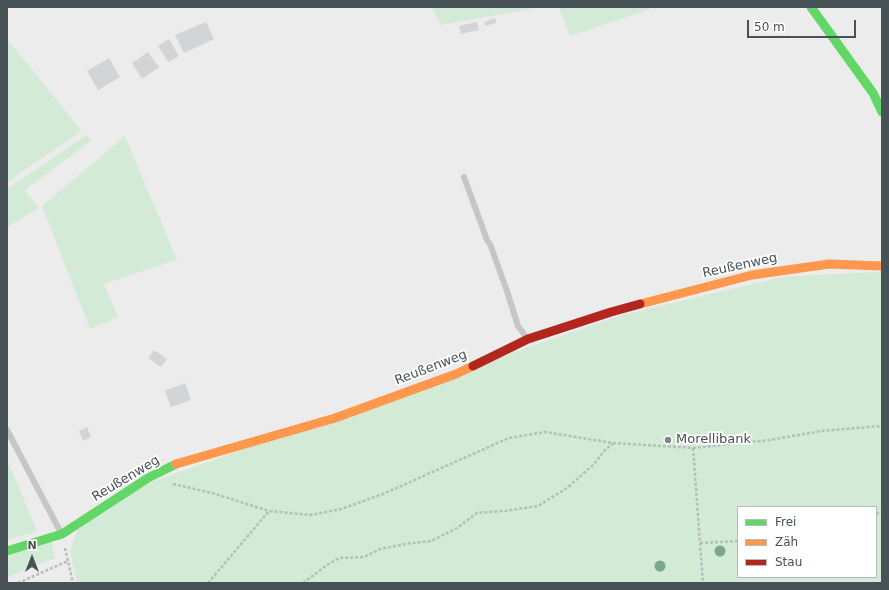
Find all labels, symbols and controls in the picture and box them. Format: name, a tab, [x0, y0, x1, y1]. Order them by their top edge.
scale bar	[749, 12, 858, 38]
text: 50 m	[754, 20, 785, 34]
street label: Reußenweg	[701, 250, 779, 282]
street label: Reußenweg	[393, 347, 469, 389]
place label: Morellibank	[676, 432, 751, 448]
marker: Morellibank	[663, 435, 673, 445]
street label: Reußenweg	[89, 453, 163, 505]
legend	[737, 506, 877, 578]
text: Frei	[775, 515, 796, 529]
text: Zäh	[775, 535, 798, 549]
north arrow	[12, 538, 52, 578]
text: N	[27, 539, 37, 552]
text: Stau	[775, 555, 802, 569]

